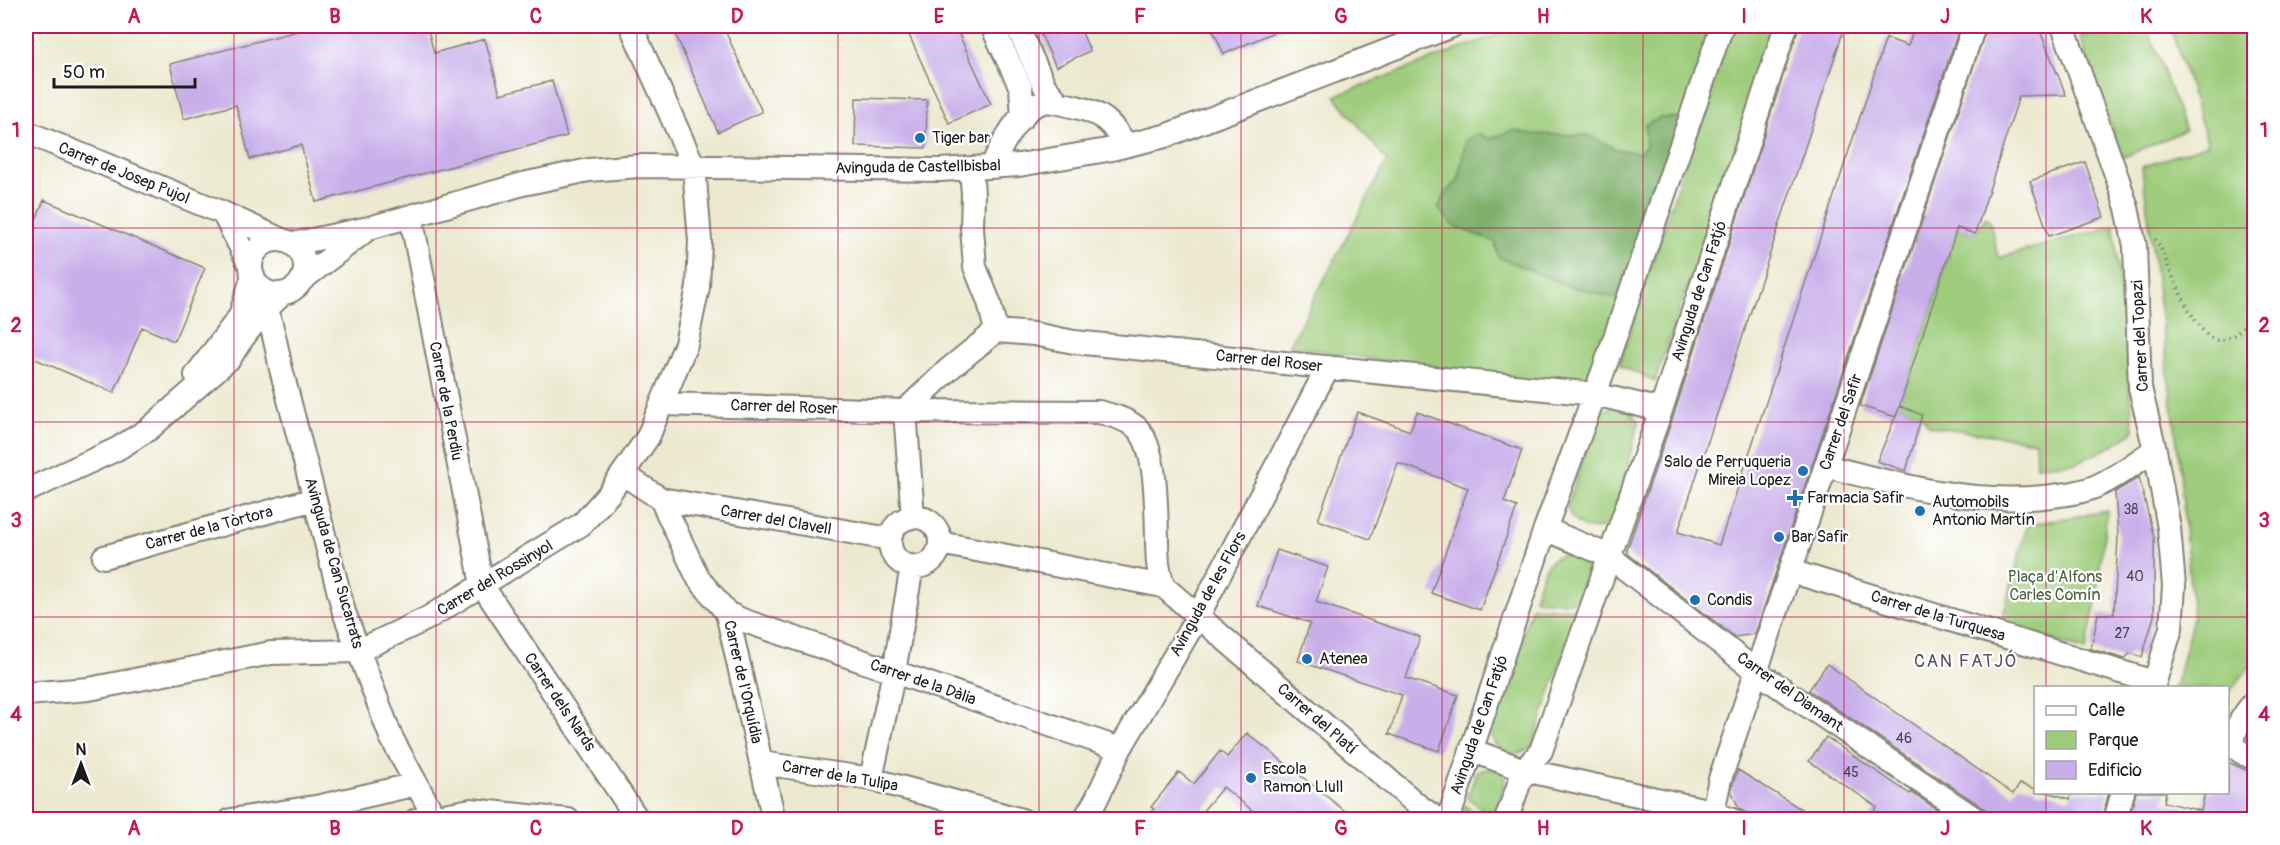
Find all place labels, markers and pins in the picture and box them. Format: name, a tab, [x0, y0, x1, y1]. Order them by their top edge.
place label: Tiger bar	[932, 128, 990, 148]
marker: Tiger bar	[913, 131, 927, 145]
place label: Salo de Perruqueria Mireia Lopez	[1663, 452, 1791, 490]
marker: Salo de Perruqueria Mireia Lopez	[1796, 464, 1810, 478]
place label: Farmacia Safir	[1807, 488, 1904, 508]
marker: Farmacia Safir	[1788, 491, 1802, 505]
place label: Automobils Antonio Martín	[1932, 492, 2035, 530]
marker: Automobils Antonio Martín	[1913, 504, 1927, 518]
place label: Bar Safir	[1791, 527, 1849, 547]
marker: Bar Safir	[1772, 530, 1786, 544]
place label: Condis	[1707, 590, 1752, 610]
marker: Condis	[1688, 593, 1702, 607]
place label: Atenea	[1319, 649, 1368, 669]
marker: Atenea	[1300, 652, 1314, 666]
place label: Escola Ramon Llull	[1263, 759, 1343, 797]
marker: Escola Ramon Llull	[1244, 771, 1258, 785]

